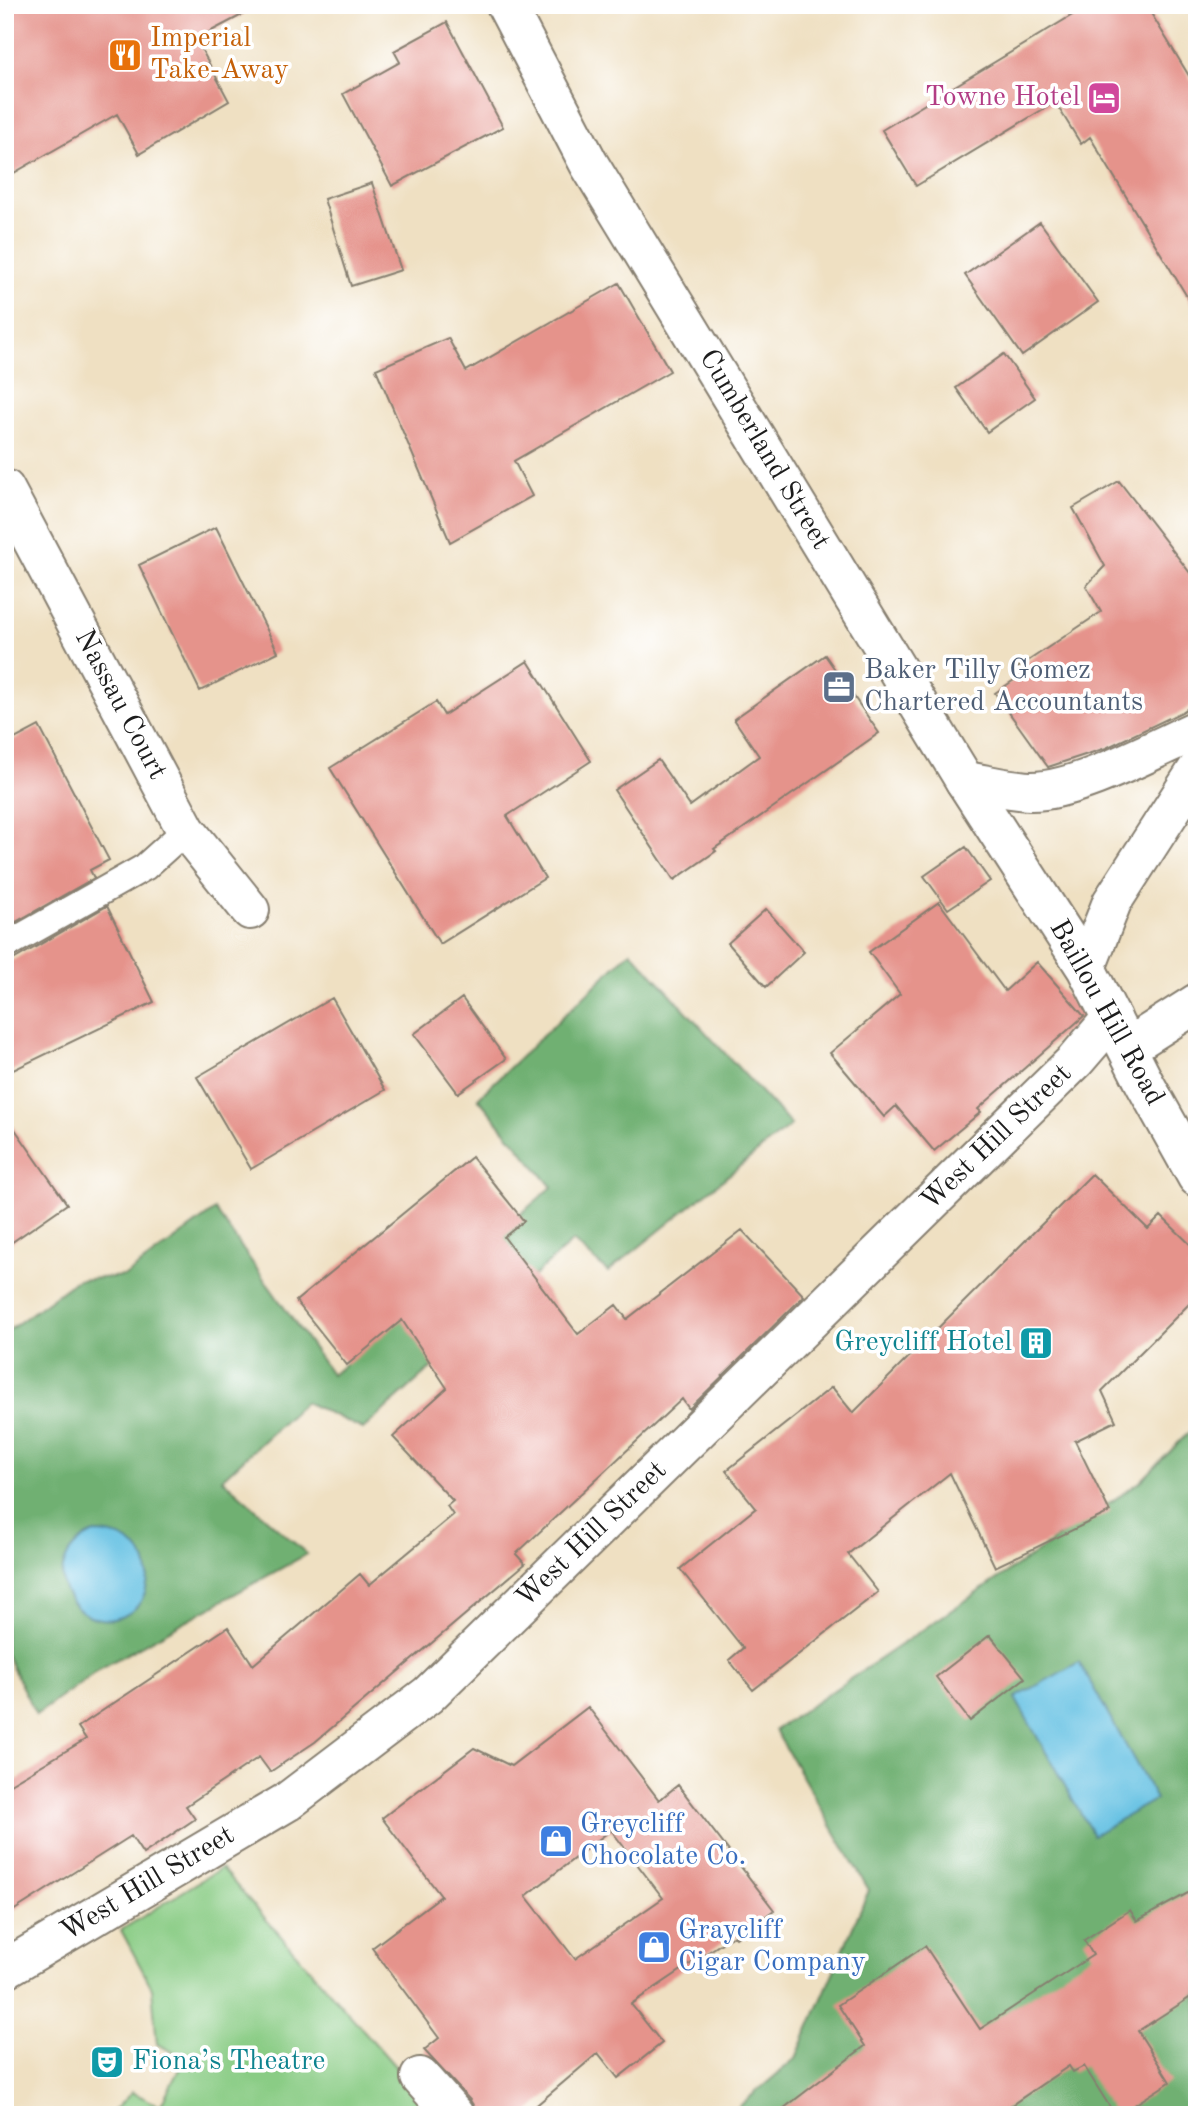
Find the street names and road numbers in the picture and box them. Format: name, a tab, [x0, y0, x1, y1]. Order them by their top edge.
street label: Cumberland Street	[693, 345, 835, 555]
street label: Nassau Court	[69, 625, 171, 785]
street label: Baillou Hill Road	[1043, 915, 1169, 1111]
street label: West Hill Street	[917, 1060, 1077, 1216]
street label: West Hill Street	[512, 1457, 672, 1613]
street label: West Hill Street	[56, 1821, 240, 1947]

